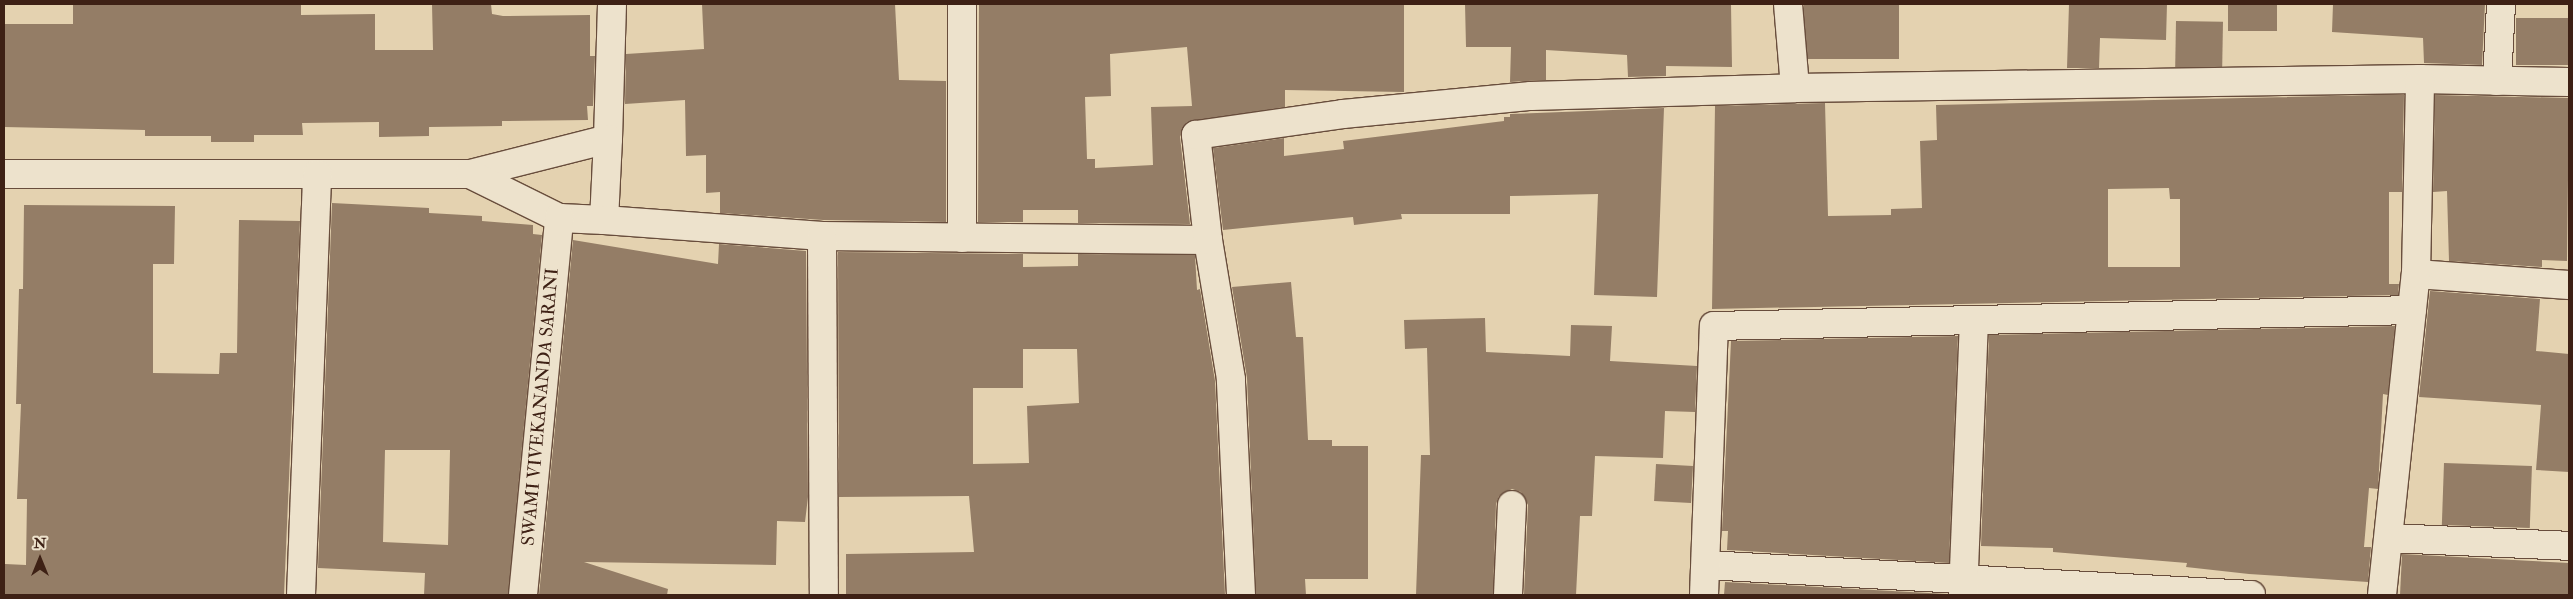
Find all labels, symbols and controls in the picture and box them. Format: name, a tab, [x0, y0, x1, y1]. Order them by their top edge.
street label: SWAMI VIVEKANANDA SARANI	[518, 267, 564, 547]
north arrow	[15, 534, 65, 584]
text: N	[34, 535, 46, 552]

